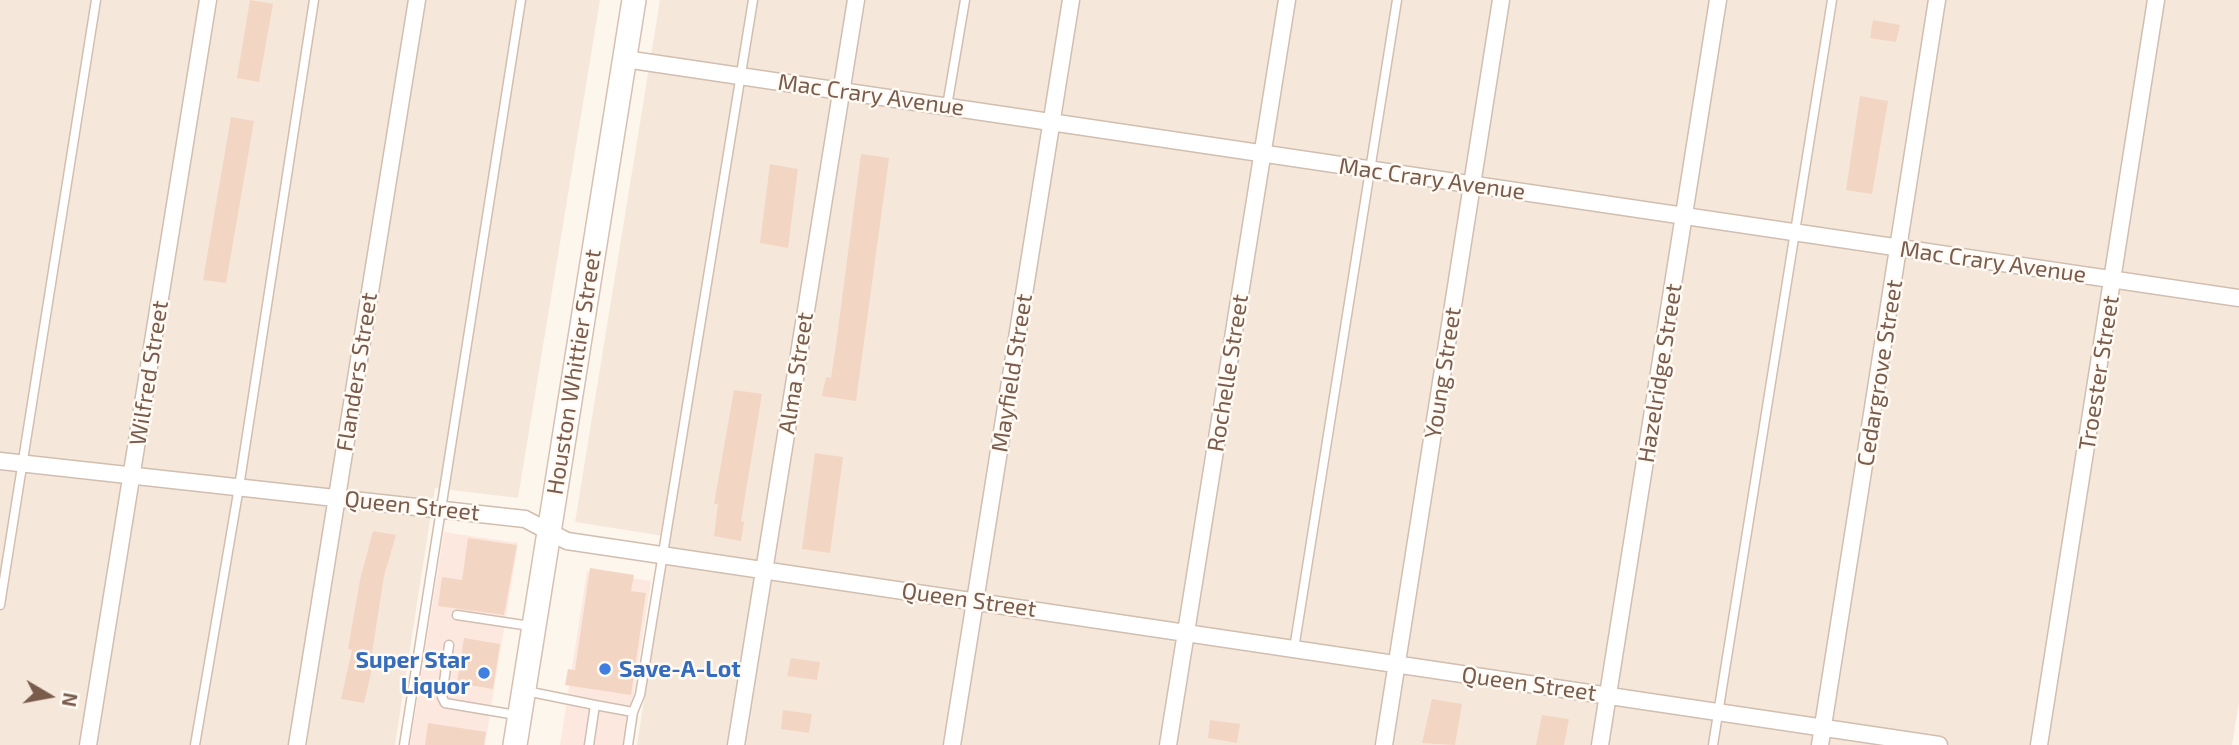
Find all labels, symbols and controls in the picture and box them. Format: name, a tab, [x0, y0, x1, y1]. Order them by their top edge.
street label: Mac Crary Avenue	[776, 68, 966, 122]
street label: Mac Crary Avenue	[1337, 152, 1527, 206]
street label: Mac Crary Avenue	[1898, 235, 2088, 289]
street label: Houston Whittier Street	[541, 247, 607, 497]
street label: Cedargrove Street	[1852, 278, 1908, 468]
street label: Hazelridge Street	[1632, 281, 1688, 465]
street label: Flanders Street	[331, 290, 383, 454]
street label: Mayfield Street	[986, 292, 1038, 454]
street label: Rochelle Street	[1202, 292, 1254, 454]
street label: Troester Street	[2073, 293, 2125, 453]
street label: Wilfred Street	[124, 298, 174, 448]
street label: Young Street	[1419, 305, 1467, 441]
street label: Alma Street	[773, 310, 819, 436]
street label: Queen Street	[343, 485, 481, 527]
street label: Queen Street	[900, 577, 1038, 623]
place label: Super Star Liquor	[356, 646, 470, 700]
place label: Save-A-Lot	[619, 655, 741, 683]
north arrow	[14, 661, 84, 731]
marker: Save-A-Lot	[597, 661, 613, 677]
street label: Queen Street	[1460, 661, 1598, 707]
marker: Super Star Liquor	[476, 665, 492, 681]
text: N	[58, 691, 83, 708]

